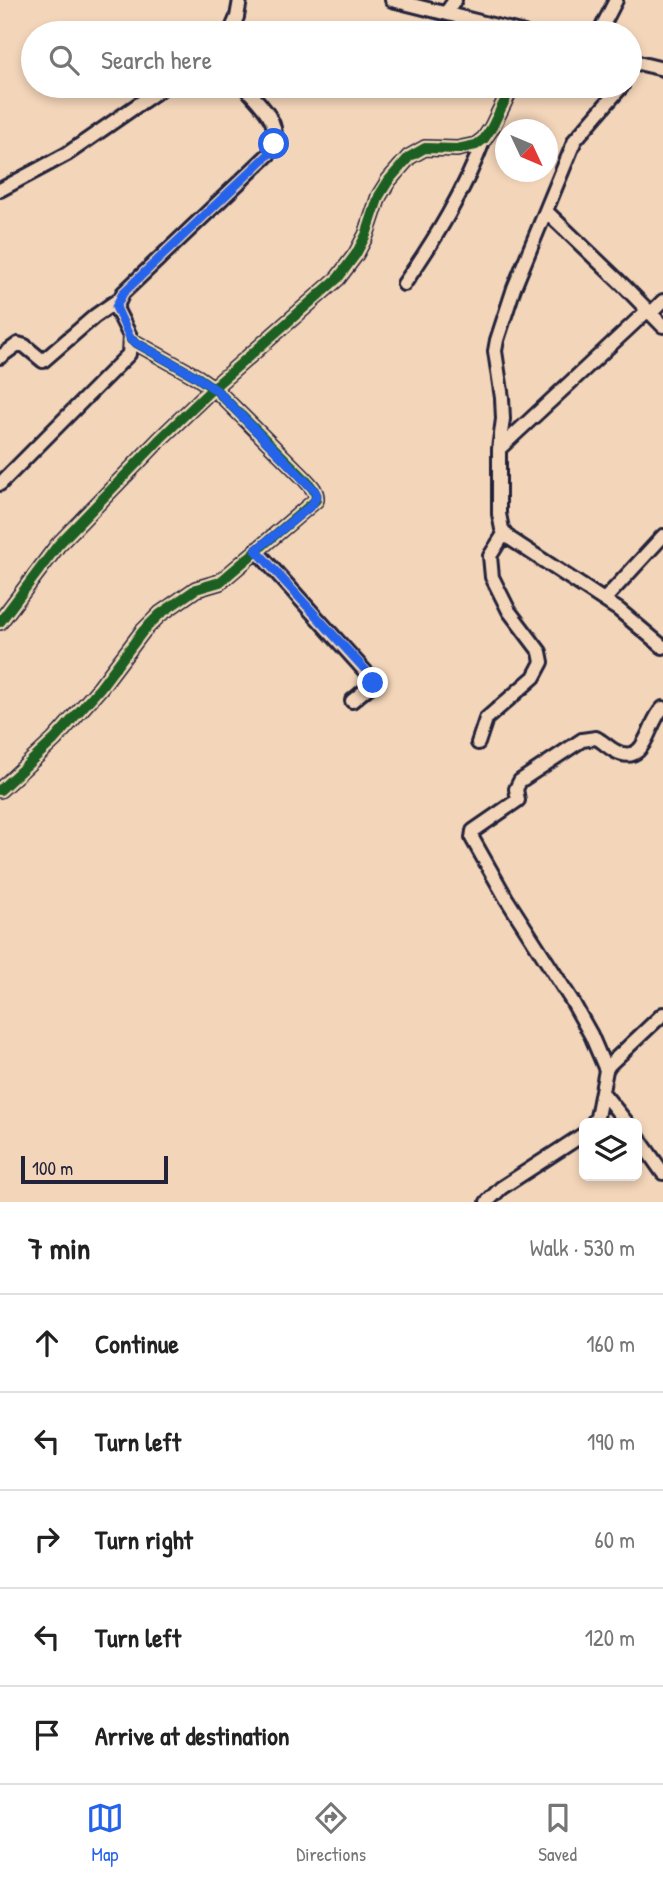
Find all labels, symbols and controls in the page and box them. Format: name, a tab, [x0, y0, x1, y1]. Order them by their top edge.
search box	[21, 21, 642, 98]
icon: search	[45, 41, 83, 79]
text: Search here	[101, 42, 212, 77]
north arrow	[495, 119, 558, 182]
route start	[258, 128, 289, 159]
route end	[357, 667, 388, 698]
map controls	[579, 1118, 642, 1181]
button: layers	[579, 1118, 642, 1181]
scale bar	[21, 1153, 168, 1185]
text: 100 m	[32, 1155, 73, 1181]
text: 7 min	[28, 1228, 90, 1268]
text: Walk · 530 m	[530, 1232, 635, 1263]
icon: ahead	[28, 1324, 66, 1362]
text: Continue	[95, 1326, 179, 1361]
text: 160 m	[586, 1328, 635, 1359]
icon: left	[28, 1422, 66, 1460]
text: Turn left	[95, 1424, 181, 1459]
text: 190 m	[587, 1426, 635, 1457]
icon: right	[28, 1520, 66, 1558]
text: Turn right	[95, 1522, 193, 1557]
text: 60 m	[595, 1524, 635, 1555]
icon: left	[28, 1618, 66, 1656]
text: Turn left	[95, 1620, 181, 1655]
text: 120 m	[585, 1622, 635, 1653]
icon: arrive	[28, 1716, 66, 1754]
text: Arrive at destination	[95, 1718, 290, 1753]
tab: Map	[86, 1799, 124, 1867]
tab: Directions	[296, 1799, 366, 1867]
tab: Saved	[538, 1799, 577, 1867]

